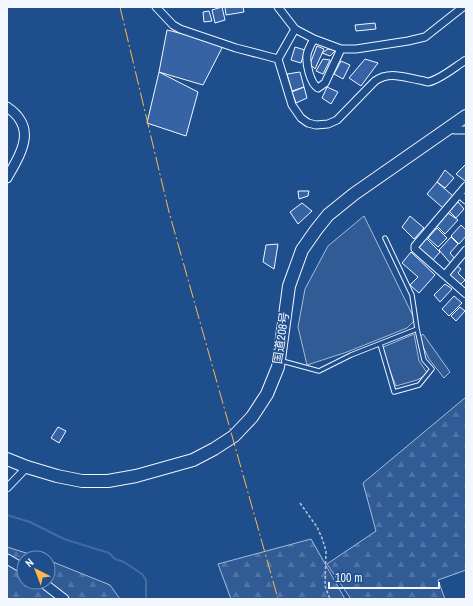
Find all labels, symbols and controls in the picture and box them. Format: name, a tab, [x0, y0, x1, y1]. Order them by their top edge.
street label: 国道208号	[269, 311, 293, 365]
north arrow	[16, 550, 56, 590]
text: N	[22, 555, 36, 570]
scale bar	[329, 564, 439, 590]
text: 100 m	[335, 570, 362, 586]

